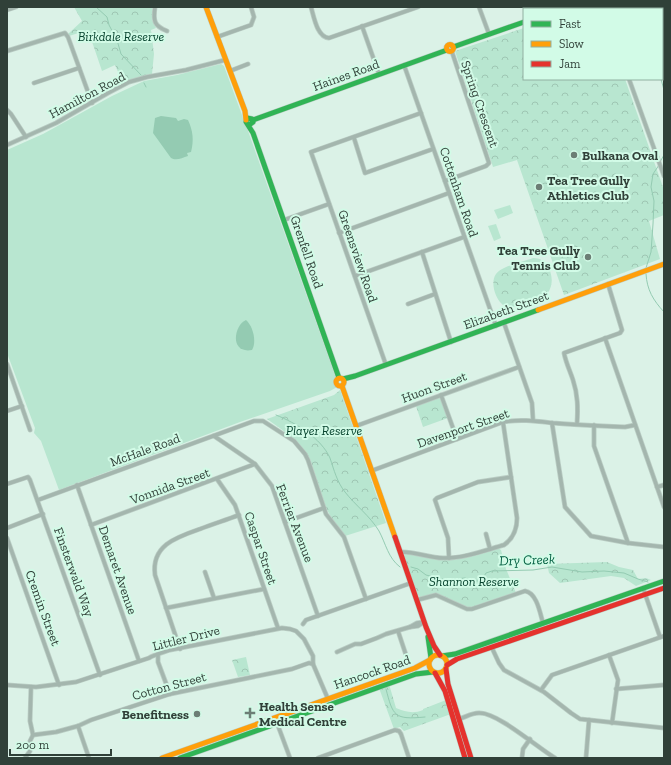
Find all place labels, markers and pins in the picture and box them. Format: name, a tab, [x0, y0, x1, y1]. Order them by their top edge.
place label: Bulkana Oval	[582, 148, 659, 163]
marker: Bulkana Oval	[569, 150, 579, 160]
place label: Tea Tree Gully Athletics Club	[547, 173, 630, 203]
marker: Tea Tree Gully Athletics Club	[534, 182, 544, 192]
place label: Tea Tree Gully Tennis Club	[497, 243, 580, 273]
marker: Tea Tree Gully Tennis Club	[583, 252, 593, 262]
place label: Health Sense Medical Centre	[259, 699, 347, 729]
place label: Benefitness	[122, 707, 189, 722]
marker: Health Sense Medical Centre	[244, 707, 256, 719]
marker: Benefitness	[192, 709, 202, 719]

